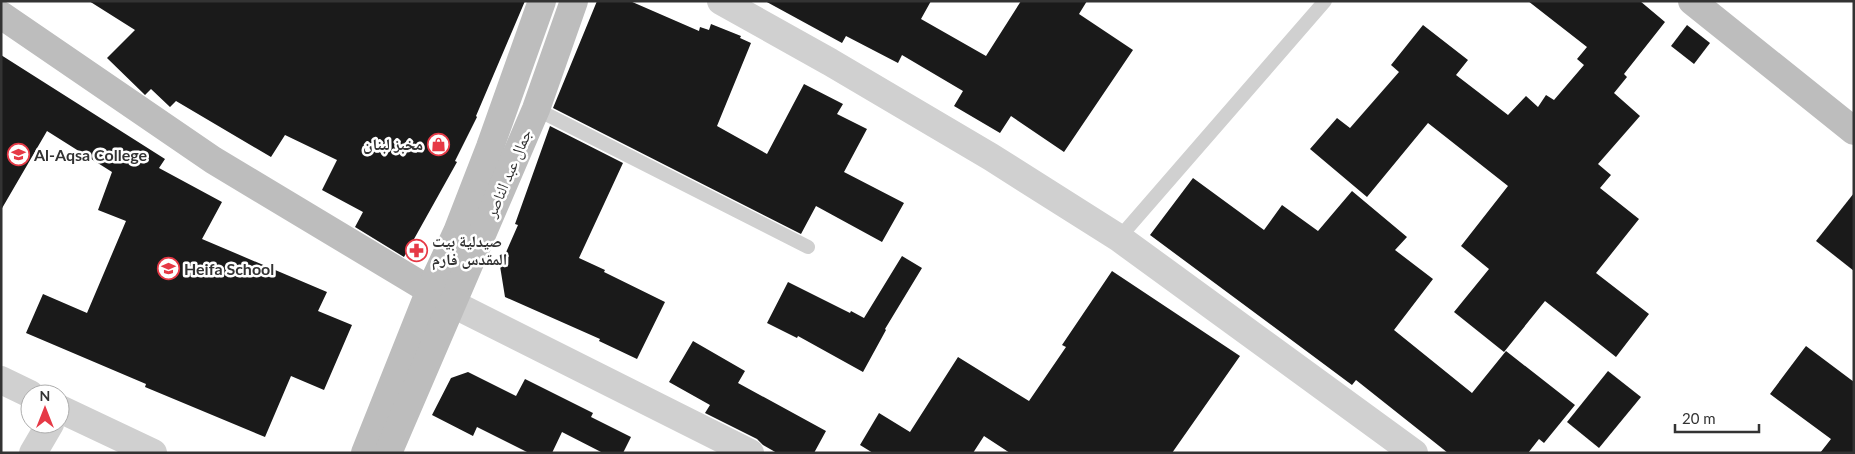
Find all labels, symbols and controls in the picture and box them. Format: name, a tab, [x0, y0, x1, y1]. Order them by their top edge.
street label: جمال عبد الناصر	[480, 126, 536, 221]
shop icon: مخبز لبنان	[427, 132, 451, 156]
place label: مخبز لبنان	[363, 134, 423, 154]
school or university icon: Al-Aqsa College	[6, 143, 30, 167]
place label: Al-Aqsa College	[33, 145, 148, 164]
place label: صيدلية بيت المقدس فارم	[432, 231, 507, 271]
pharmacy icon: صيدلية بيت المقدس فارم	[404, 238, 428, 262]
school or university icon: Heifa School	[156, 257, 180, 281]
place label: Heifa School	[184, 259, 274, 278]
north arrow	[20, 384, 70, 434]
text: N	[40, 387, 50, 404]
scale bar	[1675, 402, 1759, 434]
text: 20 m	[1682, 409, 1716, 427]

